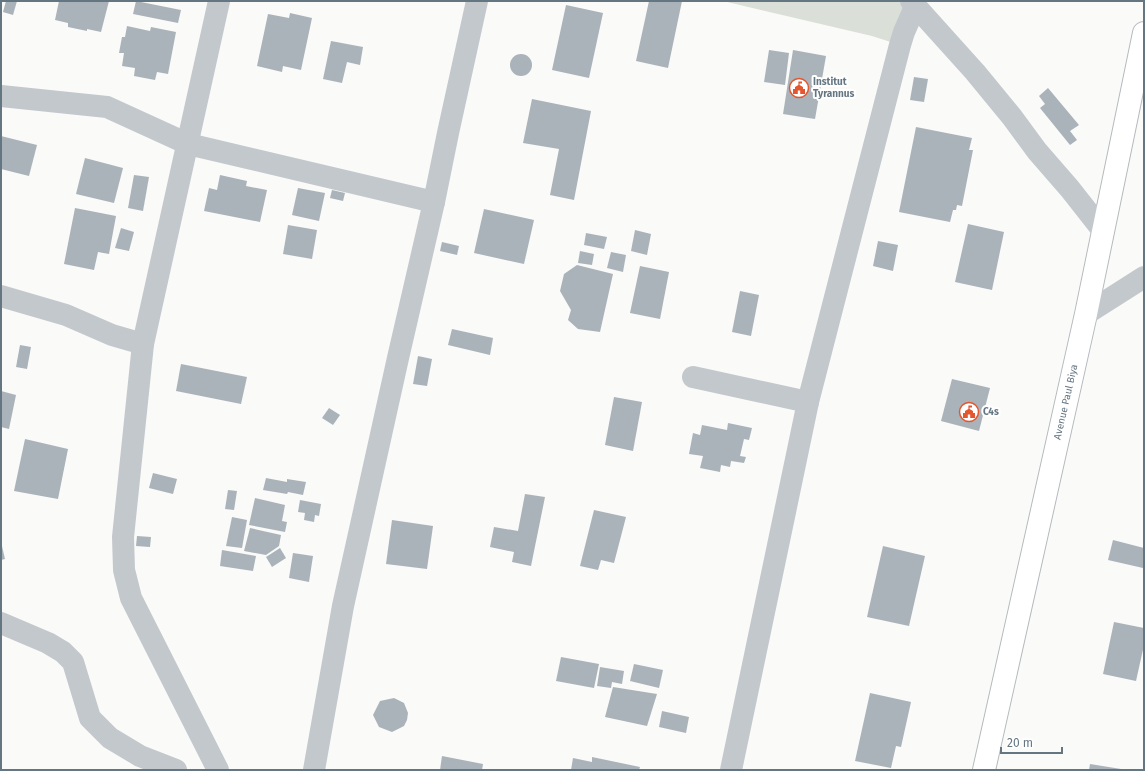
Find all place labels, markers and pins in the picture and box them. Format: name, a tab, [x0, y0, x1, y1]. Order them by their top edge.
place label: Institut Tyrannus	[813, 76, 855, 100]
public building icon: Institut Tyrannus	[788, 77, 810, 99]
public building icon: C4s	[958, 401, 980, 423]
place label: C4s	[983, 406, 999, 418]

